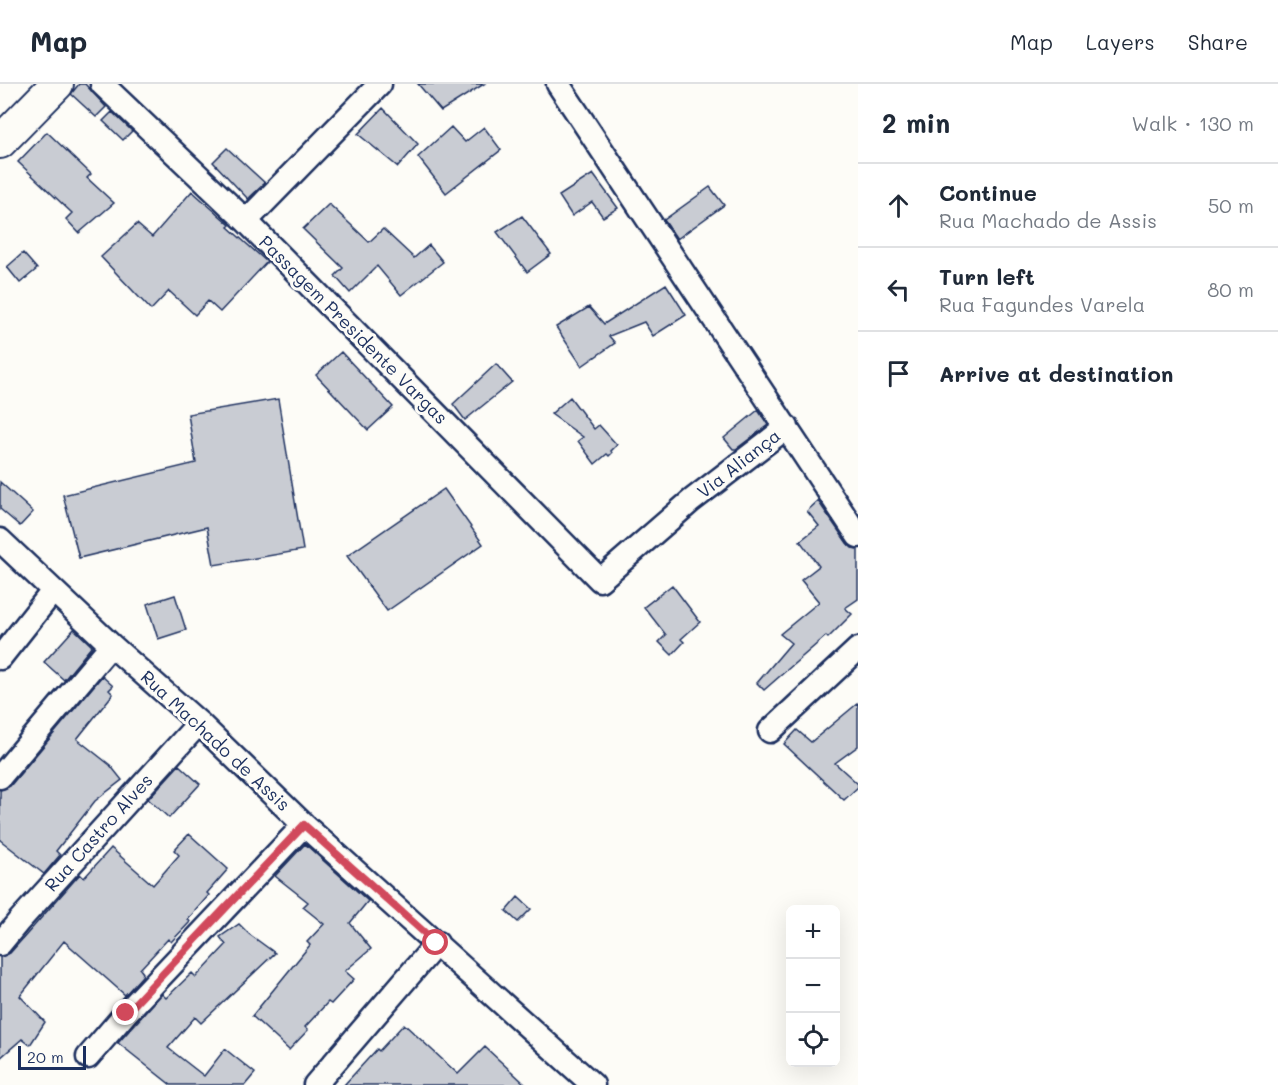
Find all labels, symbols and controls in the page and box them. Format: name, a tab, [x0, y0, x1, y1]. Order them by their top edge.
text: Map	[30, 23, 87, 59]
text: Map	[1010, 28, 1053, 55]
text: Layers	[1086, 28, 1155, 55]
text: Share	[1188, 28, 1248, 55]
text: 2 min	[882, 106, 950, 140]
text: Walk · 130 m	[1131, 110, 1254, 136]
text: Continue	[939, 178, 1037, 207]
icon: ahead	[882, 189, 915, 222]
text: 50 m	[1208, 192, 1254, 218]
text: Rua Machado de Assis	[939, 207, 1157, 233]
street label: Passagem Presidente Vargas	[254, 230, 453, 429]
text: Turn left	[939, 262, 1035, 291]
icon: left	[882, 273, 915, 306]
text: 80 m	[1207, 276, 1254, 302]
text: Rua Fagundes Varela	[939, 291, 1145, 317]
icon: arrive	[882, 357, 915, 390]
text: Arrive at destination	[939, 359, 1174, 388]
street label: Via Aliança	[692, 423, 785, 503]
street label: Rua Machado de Assis	[136, 665, 296, 816]
street label: Rua Castro Alves	[39, 768, 158, 896]
map controls	[786, 905, 840, 1067]
button: +	[786, 905, 840, 959]
route start	[422, 929, 448, 955]
button: −	[786, 959, 840, 1013]
route end	[112, 999, 138, 1025]
button: locate	[786, 1013, 840, 1067]
scale bar	[18, 1043, 86, 1070]
text: 20 m	[27, 1046, 64, 1067]

